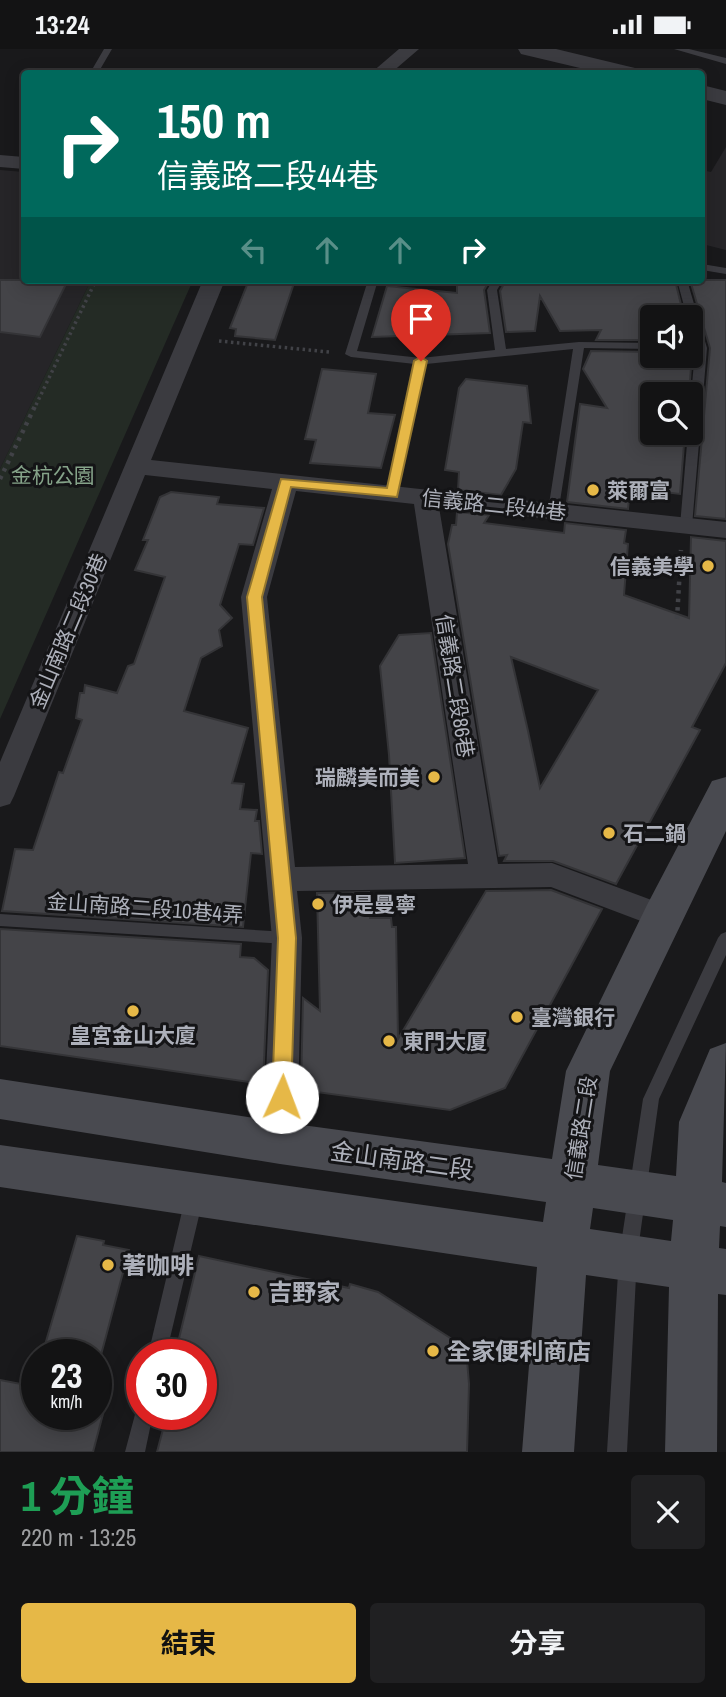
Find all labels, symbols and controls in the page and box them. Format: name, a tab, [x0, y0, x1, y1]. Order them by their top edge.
text: 13:24	[35, 7, 90, 42]
text: 150 m	[157, 87, 271, 153]
icon: right	[42, 98, 133, 189]
text: 信義路二段44巷	[157, 154, 378, 197]
icon: left	[235, 231, 273, 269]
icon: ahead	[308, 231, 346, 269]
icon: ahead	[381, 231, 419, 269]
icon: right	[454, 231, 492, 269]
pin	[391, 289, 451, 361]
icon: arrive	[402, 300, 440, 338]
map controls	[640, 305, 703, 445]
button: sound	[640, 305, 703, 368]
button: search	[640, 382, 703, 445]
park label: 金杭公園	[11, 461, 95, 490]
place label: 萊爾富	[607, 476, 670, 505]
marker: 萊爾富	[585, 482, 601, 498]
street label: 信義路二段44巷	[420, 483, 568, 527]
street label: 金山南路二段30巷	[22, 549, 114, 713]
place label: 信義美學	[610, 552, 694, 581]
marker: 信義美學	[700, 558, 716, 574]
street label: 信義路二段86巷	[429, 612, 481, 760]
place label: 瑞麟美而美	[315, 763, 420, 792]
marker: 瑞麟美而美	[426, 769, 442, 785]
place label: 石二鍋	[623, 819, 686, 848]
marker: 石二鍋	[601, 825, 617, 841]
street label: 金山南路二段10巷4弄	[46, 887, 244, 929]
place label: 伊是曼寧	[332, 890, 416, 919]
marker: 伊是曼寧	[310, 896, 326, 912]
marker: 皇宮金山大廈	[125, 1003, 141, 1019]
place label: 臺灣銀行	[531, 1003, 615, 1032]
marker: 臺灣銀行	[509, 1009, 525, 1025]
place label: 皇宮金山大廈	[70, 1021, 196, 1050]
place label: 東門大厦	[403, 1027, 487, 1056]
marker: 東門大厦	[381, 1033, 397, 1049]
position arrow	[245, 1060, 319, 1134]
street label: 信義路二段	[558, 1074, 604, 1182]
street label: 金山南路二段	[328, 1134, 476, 1186]
place label: 著咖啡	[122, 1249, 194, 1281]
marker: 著咖啡	[100, 1257, 116, 1273]
place label: 吉野家	[268, 1276, 340, 1308]
marker: 吉野家	[246, 1284, 262, 1300]
place label: 全家便利商店	[447, 1335, 591, 1367]
speed limit sign: 30	[126, 1339, 217, 1430]
marker: 全家便利商店	[425, 1343, 441, 1359]
text: 23	[51, 1352, 82, 1399]
text: km/h	[51, 1389, 83, 1414]
text: 1 分鐘	[21, 1468, 134, 1524]
button: close	[631, 1475, 705, 1549]
text: 220 m · 13:25	[21, 1522, 136, 1553]
button: 結束	[21, 1603, 356, 1683]
button: 分享	[370, 1603, 705, 1683]

